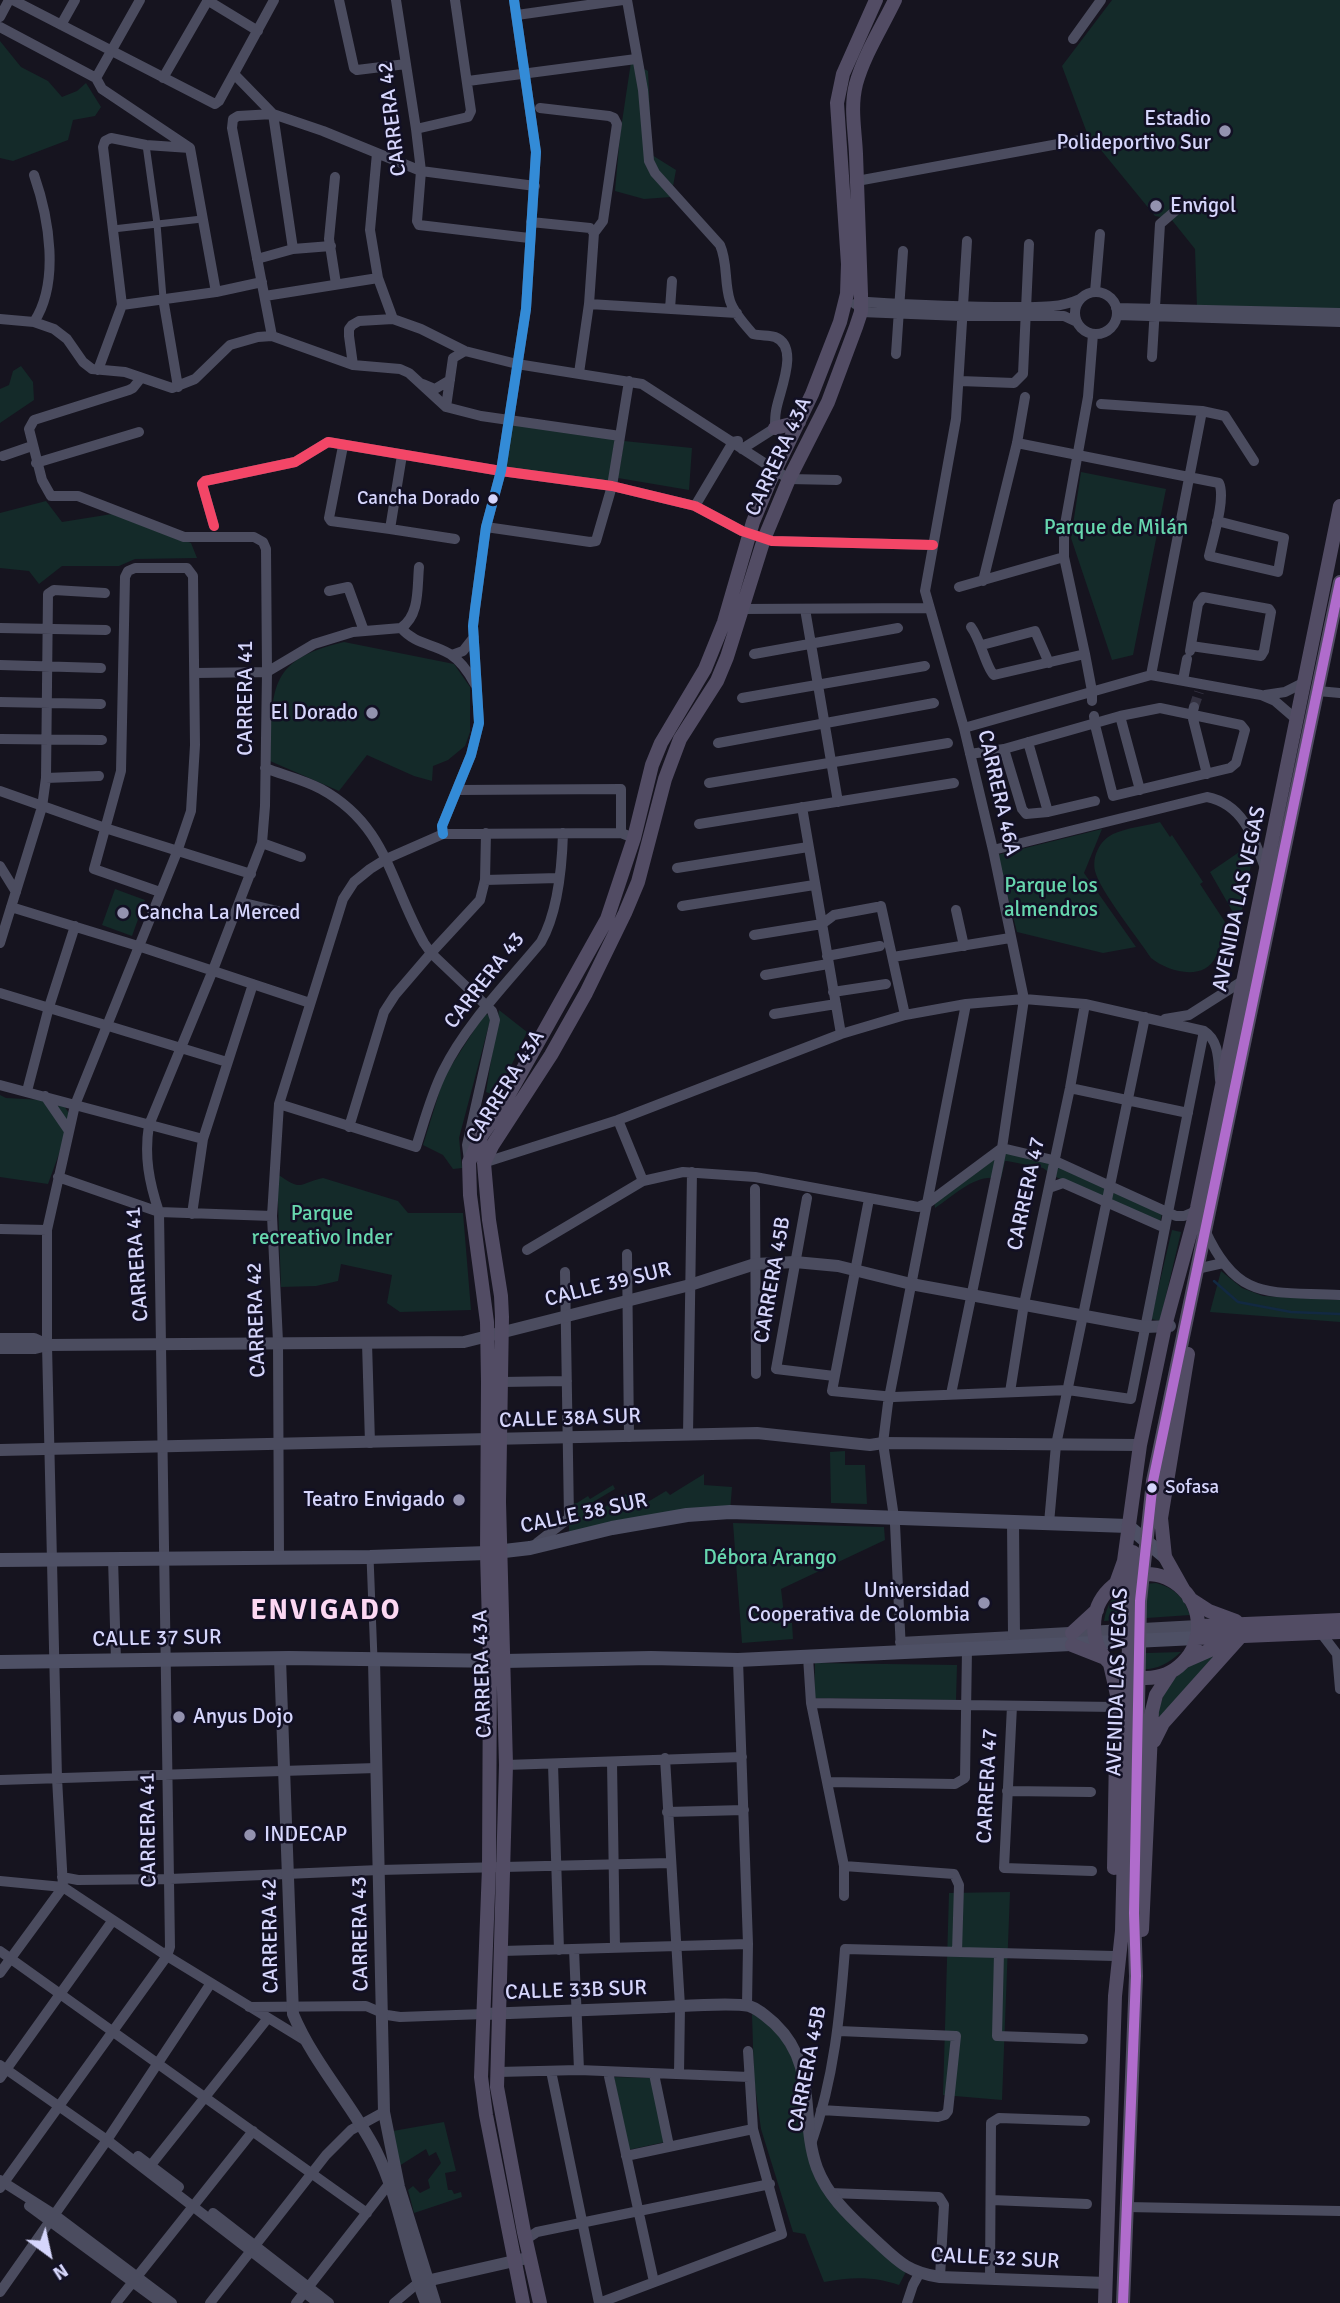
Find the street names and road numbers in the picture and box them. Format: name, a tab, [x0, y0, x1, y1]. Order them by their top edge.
street label: CARRERA 42	[373, 60, 413, 178]
street label: CARRERA 43A	[740, 394, 818, 520]
street label: CARRERA 41	[233, 640, 259, 756]
street label: CARRERA 46A	[971, 728, 1025, 858]
street label: AVENIDA LAS VEGAS	[1208, 804, 1272, 994]
street label: CARRERA 43	[440, 928, 530, 1034]
street label: CARRERA 43A	[461, 1026, 551, 1148]
street label: CARRERA 47	[1003, 1135, 1051, 1253]
street label: CARRERA 41	[121, 1206, 155, 1322]
street label: CARRERA 45B	[749, 1215, 797, 1345]
street label: CALLE 39 SUR	[542, 1257, 674, 1313]
street label: CARRERA 42	[242, 1262, 272, 1378]
street label: CALLE 38A SUR	[499, 1404, 641, 1434]
street label: CALLE 38 SUR	[518, 1488, 650, 1540]
street label: AVENIDA LAS VEGAS	[1102, 1587, 1134, 1777]
street label: CARRERA 43A	[468, 1609, 498, 1739]
street label: CALLE 37 SUR	[92, 1625, 222, 1653]
street label: CARRERA 47	[972, 1728, 1004, 1844]
street label: CARRERA 41	[135, 1772, 163, 1888]
street label: CARRERA 43	[347, 1876, 375, 1992]
street label: CARRERA 42	[257, 1878, 285, 1994]
street label: CALLE 33B SUR	[505, 1976, 647, 2006]
street label: CARRERA 45B	[783, 2004, 833, 2134]
street label: CALLE 32 SUR	[930, 2243, 1060, 2275]

